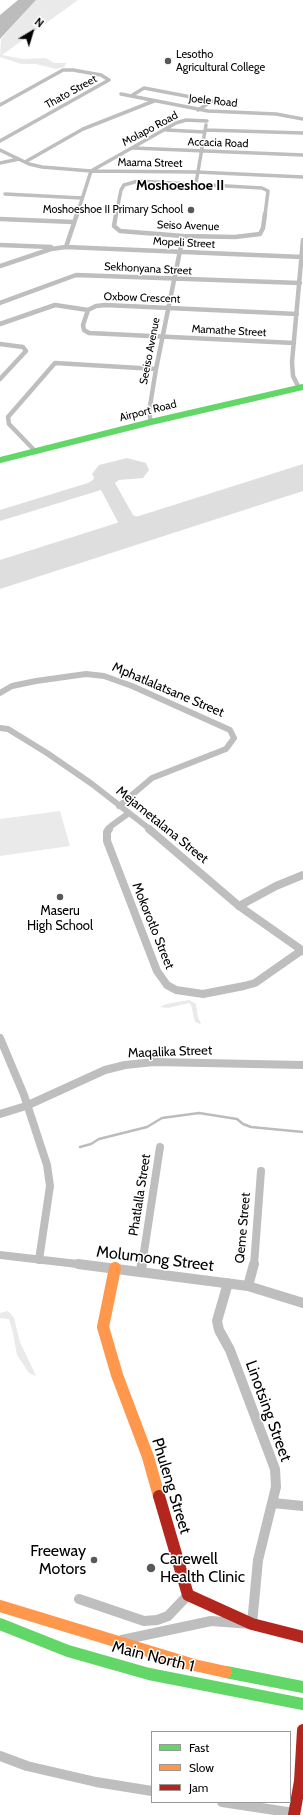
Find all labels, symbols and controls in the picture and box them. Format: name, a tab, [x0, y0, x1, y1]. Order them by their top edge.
north arrow	[12, 12, 52, 52]
text: N	[32, 15, 47, 30]
place label: Lesotho Agricultural College	[176, 48, 265, 74]
marker: Lesotho Agricultural College	[163, 56, 173, 66]
street label: Thato Street	[43, 72, 99, 112]
street label: Joele Road	[188, 92, 238, 110]
street label: Molapo Road	[120, 109, 180, 149]
street label: Accacia Road	[187, 135, 249, 151]
street label: Maama Street	[117, 156, 183, 170]
district label: Moshoeshoe II	[136, 178, 224, 194]
place label: Moshoeshoe II Primary School	[43, 203, 183, 217]
marker: Moshoeshoe II Primary School	[186, 205, 196, 215]
street label: Seiso Avenue	[157, 218, 219, 234]
street label: Mopeli Street	[153, 235, 215, 251]
street label: Sekhonyana Street	[104, 260, 192, 278]
street label: Oxbow Crescent	[103, 290, 181, 306]
street label: Seeiso Avenue	[137, 316, 163, 386]
street label: Mamathe Street	[191, 322, 267, 340]
street label: Airport Road	[118, 398, 178, 424]
street label: Mphatlalatsane Street	[110, 659, 226, 721]
street label: Mejametalana Street	[113, 783, 211, 867]
street label: Mokorotlo Street	[129, 880, 177, 972]
marker: Maseru High School	[55, 892, 65, 902]
place label: Maseru High School	[27, 903, 93, 934]
street label: Maqalika Street	[128, 1043, 212, 1061]
street label: Phatlalla Street	[126, 1153, 154, 1237]
street label: Qeme Street	[232, 1192, 254, 1264]
street label: Molumong Street	[95, 1242, 215, 1276]
street label: Linotsing Street	[241, 1358, 295, 1464]
street label: Phuleng Street	[147, 1436, 195, 1536]
place label: Freeway Motors	[30, 1541, 86, 1579]
place label: Carewell Health Clinic	[160, 1549, 245, 1587]
marker: Freeway Motors	[89, 1555, 99, 1565]
marker: Carewell Health Clinic	[145, 1562, 157, 1574]
street label: Main North 1	[110, 1637, 196, 1677]
legend	[151, 1731, 291, 1803]
text: Fast	[189, 1740, 209, 1755]
text: Slow	[189, 1760, 214, 1775]
text: Jam	[189, 1780, 208, 1795]

